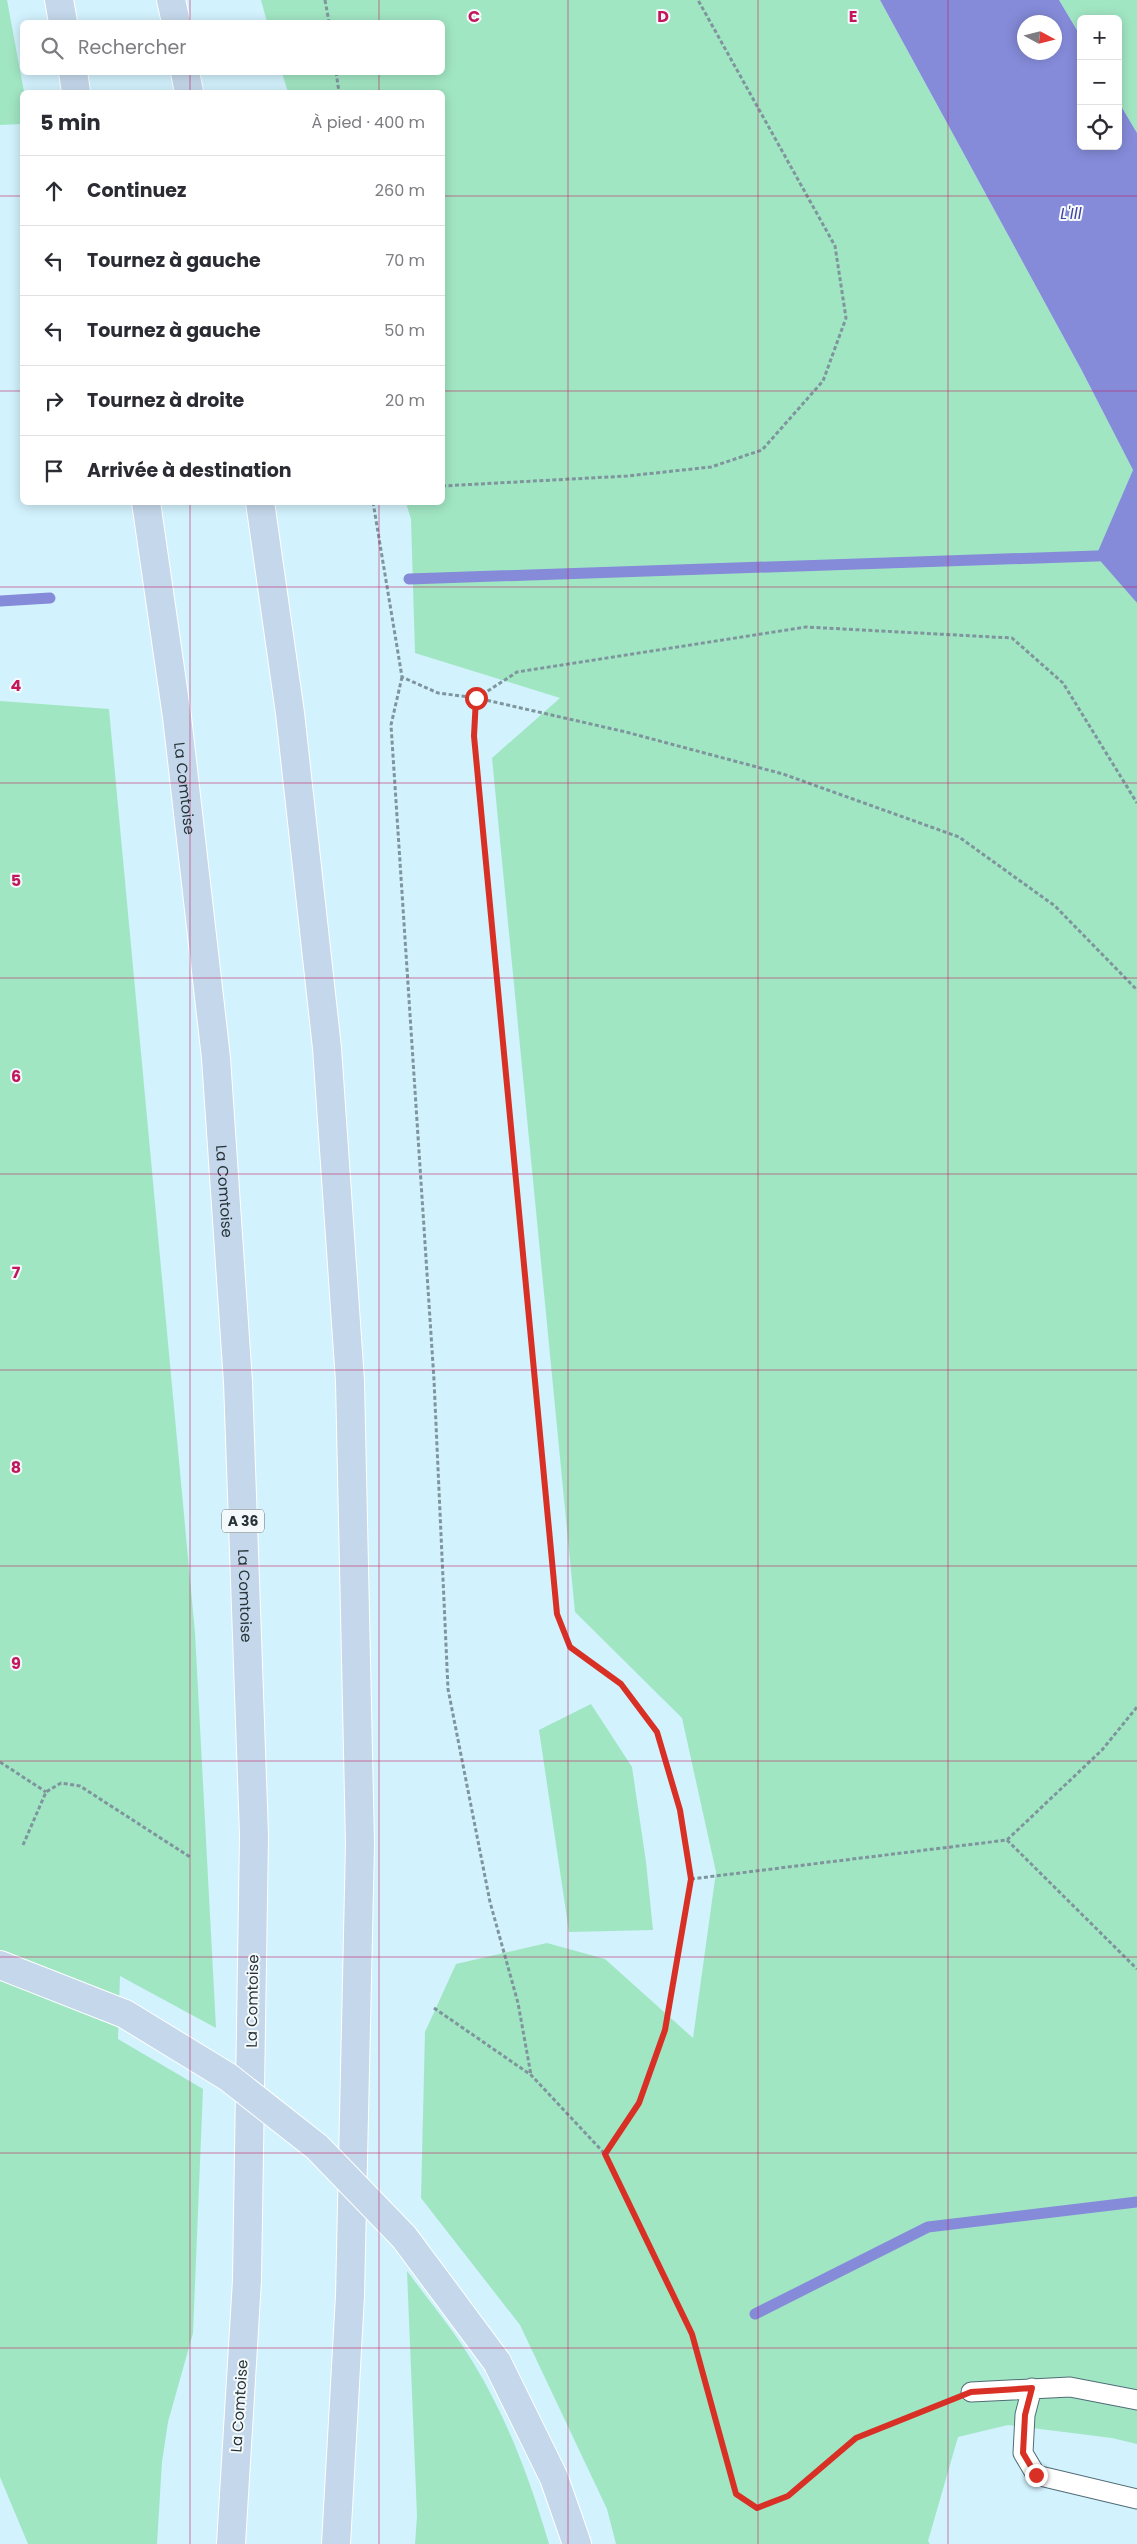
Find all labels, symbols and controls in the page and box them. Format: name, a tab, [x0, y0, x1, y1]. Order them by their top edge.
text: C	[468, 5, 480, 28]
text: D	[657, 5, 669, 28]
text: E	[849, 5, 857, 28]
north arrow	[1017, 15, 1062, 60]
map controls	[1077, 15, 1122, 150]
button: +	[1077, 15, 1122, 60]
search box	[20, 20, 445, 75]
icon: search	[38, 34, 66, 62]
text: Rechercher	[78, 34, 186, 61]
button: −	[1077, 60, 1122, 105]
button: locate	[1077, 105, 1122, 150]
text: 5 min	[40, 108, 101, 137]
text: À pied · 400 m	[312, 111, 425, 134]
icon: ahead	[40, 177, 68, 205]
text: Continuez	[87, 177, 186, 204]
text: 260 m	[375, 179, 425, 202]
water label: L'Ill	[1060, 202, 1082, 225]
icon: left	[40, 247, 68, 275]
text: Tournez à gauche	[87, 247, 261, 274]
text: 70 m	[385, 249, 425, 272]
icon: left	[40, 317, 68, 345]
text: Tournez à gauche	[87, 317, 261, 344]
text: 50 m	[384, 319, 425, 342]
icon: right	[40, 387, 68, 415]
text: Tournez à droite	[87, 387, 244, 414]
text: 20 m	[385, 389, 425, 412]
icon: arrive	[40, 457, 68, 485]
text: Arrivée à destination	[87, 457, 292, 484]
text: 4	[11, 674, 22, 697]
route start	[465, 687, 488, 710]
street label: La Comtoise	[169, 741, 201, 836]
text: 5	[11, 869, 21, 892]
text: 6	[11, 1065, 21, 1088]
street label: La Comtoise	[211, 1144, 239, 1238]
text: 7	[12, 1261, 21, 1284]
text: 8	[11, 1456, 21, 1479]
road number: A 36	[222, 1510, 264, 1532]
street label: La Comtoise	[233, 1549, 258, 1643]
text: 9	[11, 1652, 21, 1675]
street label: La Comtoise	[241, 1954, 263, 2048]
street label: La Comtoise	[225, 2359, 253, 2453]
route end	[1025, 2464, 1048, 2487]

